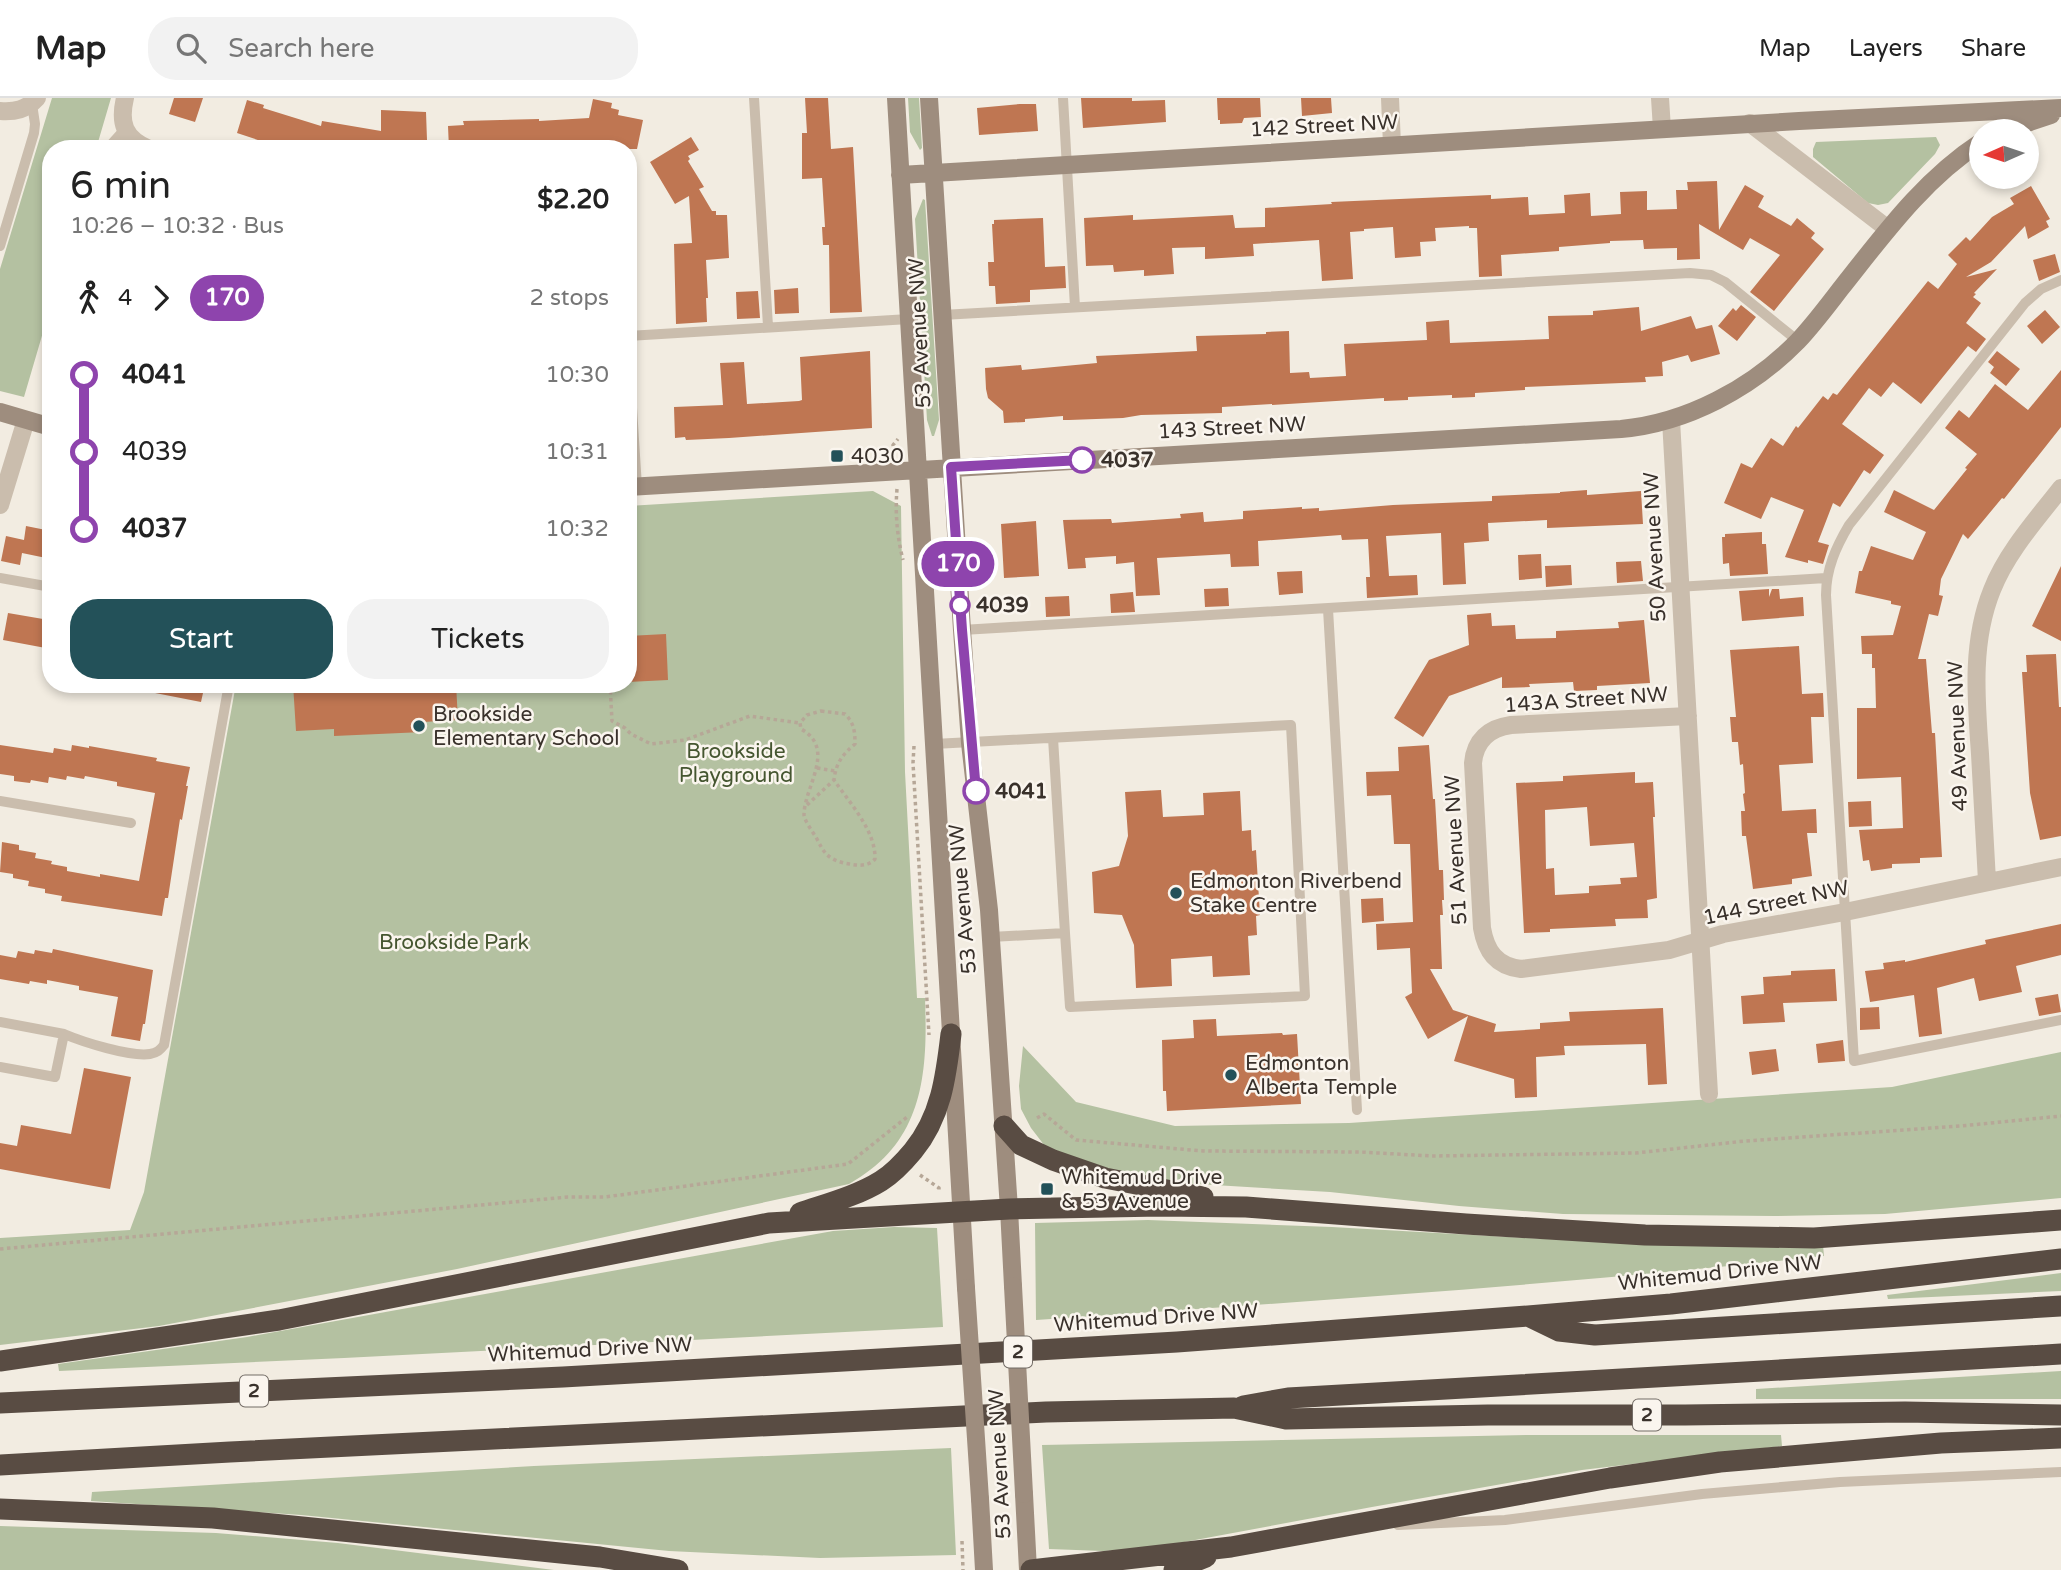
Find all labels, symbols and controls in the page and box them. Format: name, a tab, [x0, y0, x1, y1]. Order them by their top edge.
search box	[148, 17, 638, 80]
text: Map	[35, 29, 106, 68]
icon: search	[172, 29, 210, 67]
text: Search here	[228, 33, 374, 64]
text: Map	[1759, 34, 1811, 63]
text: Layers	[1849, 34, 1923, 63]
text: Share	[1961, 34, 2026, 63]
street label: 142 Street NW	[1249, 110, 1399, 142]
north arrow	[1969, 119, 2039, 189]
map controls	[1969, 119, 2039, 189]
text: 6 min	[70, 163, 171, 209]
text: $2.20	[537, 184, 609, 215]
text: 10:26 – 10:32 · Bus	[70, 212, 284, 240]
street label: 53 Avenue NW	[904, 257, 936, 409]
icon: walk	[70, 279, 108, 317]
icon: forward	[142, 279, 180, 317]
text: 170	[204, 283, 250, 312]
text: 4	[118, 284, 132, 312]
text: 2 stops	[529, 284, 609, 312]
text: 4041	[122, 359, 187, 390]
text: 10:30	[545, 361, 609, 389]
street label: 143 Street NW	[1157, 412, 1307, 444]
text: 4039	[122, 436, 187, 467]
text: 10:31	[545, 438, 609, 466]
place label: 4030	[851, 444, 904, 469]
marker: 4037	[1069, 447, 1095, 473]
marker: 4030	[829, 448, 845, 464]
place label: 4037	[1101, 448, 1154, 473]
street label: 50 Avenue NW	[1639, 471, 1671, 623]
text: 4037	[122, 513, 187, 544]
text: 10:32	[545, 515, 609, 543]
line badge: 170	[918, 541, 998, 587]
text: 170	[935, 549, 981, 578]
place label: 4039	[976, 593, 1029, 618]
marker: 4039	[950, 595, 970, 615]
button: Start	[70, 599, 333, 679]
button: Tickets	[347, 599, 609, 679]
street label: 49 Avenue NW	[1943, 660, 1973, 812]
street label: 143A Street NW	[1503, 682, 1669, 718]
place label: Brookside Elementary School	[433, 702, 620, 751]
marker: Brookside Elementary School	[411, 718, 427, 734]
park label: Brookside Playground	[679, 739, 793, 788]
street label: 51 Avenue NW	[1440, 774, 1472, 926]
marker: 4041	[963, 778, 989, 804]
place label: 4041	[995, 779, 1048, 804]
street label: 53 Avenue NW	[944, 823, 982, 975]
place label: Edmonton Riverbend Stake Centre	[1190, 869, 1402, 918]
street label: 144 Street NW	[1701, 875, 1851, 931]
marker: Edmonton Riverbend Stake Centre	[1168, 885, 1184, 901]
park label: Brookside Park	[379, 930, 529, 955]
place label: Edmonton Alberta Temple	[1245, 1051, 1397, 1100]
marker: Edmonton Alberta Temple	[1223, 1067, 1239, 1083]
place label: Whitemud Drive & 53 Avenue	[1061, 1165, 1223, 1214]
marker: Whitemud Drive & 53 Avenue	[1039, 1181, 1055, 1197]
street label: Whitemud Drive NW	[1617, 1250, 1823, 1296]
street label: Whitemud Drive NW	[1053, 1298, 1259, 1338]
street label: Whitemud Drive NW	[487, 1332, 693, 1368]
road number: 2	[1004, 1336, 1032, 1368]
road number: 2	[240, 1376, 268, 1406]
street label: 53 Avenue NW	[984, 1388, 1016, 1540]
road number: 2	[1633, 1400, 1661, 1430]

